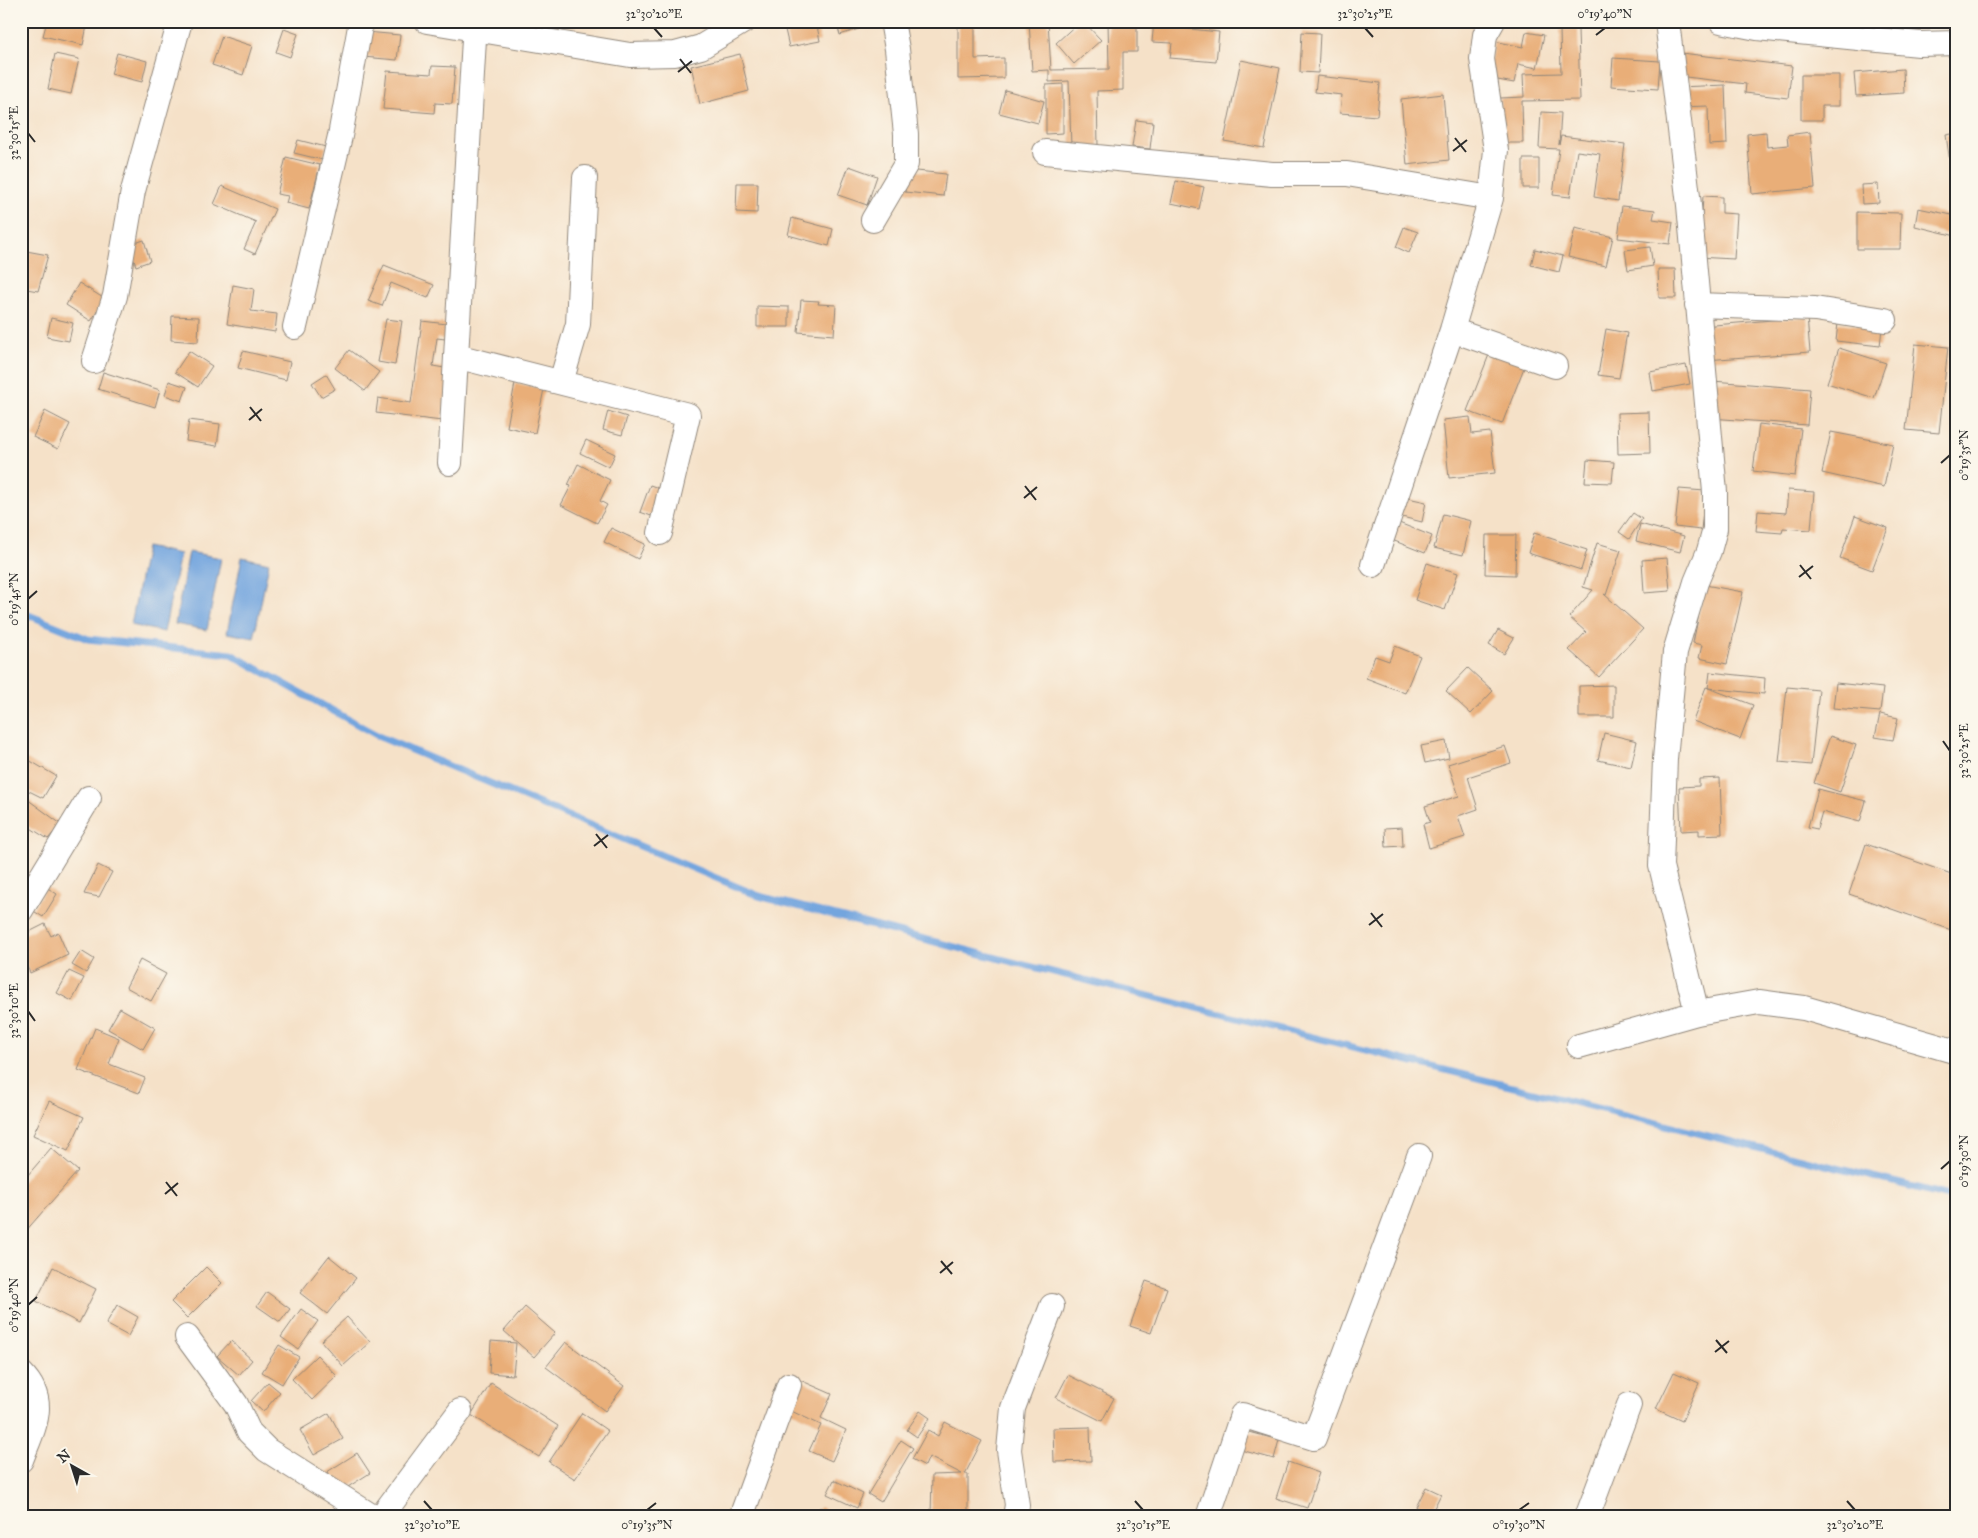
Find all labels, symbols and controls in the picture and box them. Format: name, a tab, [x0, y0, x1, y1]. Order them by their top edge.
text: 32°30'20"E	[626, 7, 683, 21]
text: 32°30'25"E	[1337, 7, 1393, 21]
text: 0°19'40"N	[1578, 7, 1632, 21]
text: 32°30'15"E	[7, 105, 21, 160]
text: 0°19'35"N	[1957, 429, 1971, 481]
text: 0°19'45"N	[7, 572, 21, 626]
text: 32°30'25"E	[1957, 723, 1971, 779]
text: 32°30'10"E	[7, 983, 21, 1039]
text: 0°19'30"N	[1957, 1135, 1971, 1187]
text: 0°19'40"N	[7, 1278, 21, 1332]
north arrow	[48, 1440, 98, 1490]
text: N	[54, 1446, 74, 1467]
text: 32°30'10"E	[404, 1518, 460, 1532]
text: 0°19'35"N	[621, 1518, 673, 1532]
text: 32°30'15"E	[1116, 1518, 1171, 1532]
text: 0°19'30"N	[1493, 1518, 1545, 1532]
text: 32°30'20"E	[1827, 1518, 1884, 1532]

